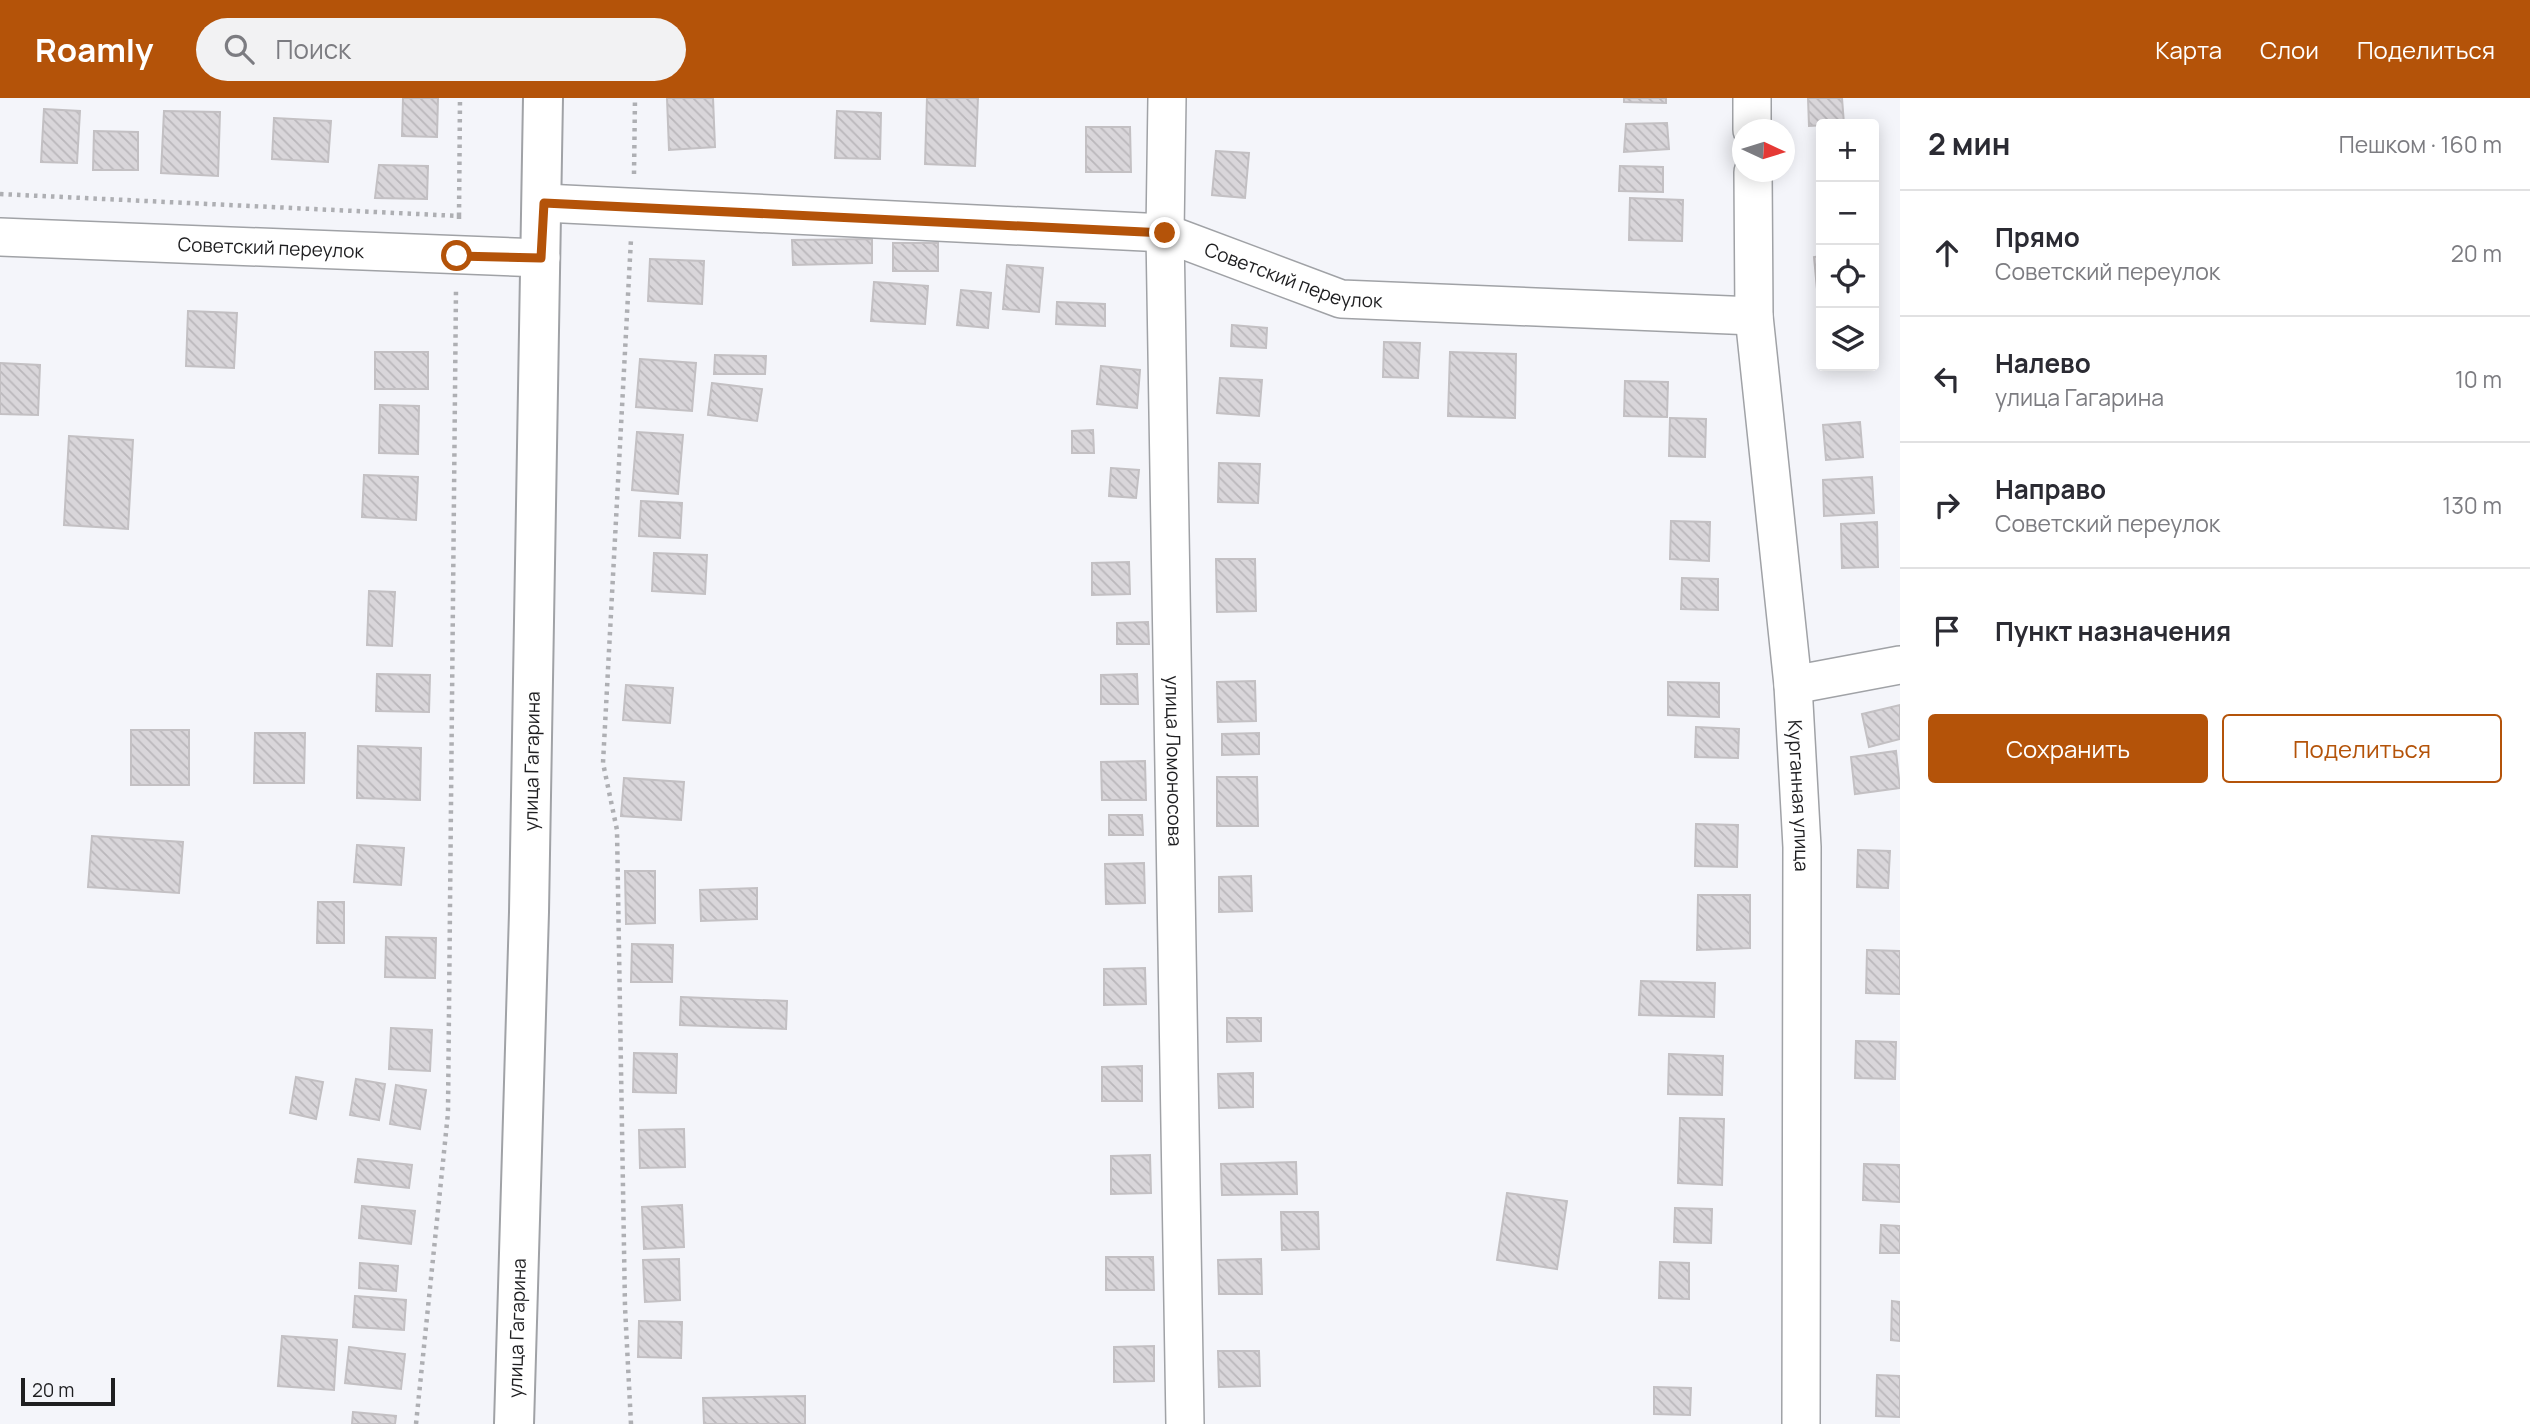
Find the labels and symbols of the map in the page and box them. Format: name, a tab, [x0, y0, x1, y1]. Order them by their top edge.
north arrow	[1732, 119, 1795, 182]
route end	[1149, 217, 1180, 248]
street label: Советский переулок	[177, 231, 365, 264]
street label: Советский переулок	[1201, 236, 1383, 314]
route start	[441, 240, 472, 271]
street label: улица Ломоносова	[1159, 675, 1188, 847]
street label: улица Гагарина	[517, 691, 546, 831]
street label: Курганная улица	[1782, 719, 1815, 872]
street label: улица Гагарина	[502, 1258, 532, 1398]
scale bar	[21, 1375, 116, 1407]

